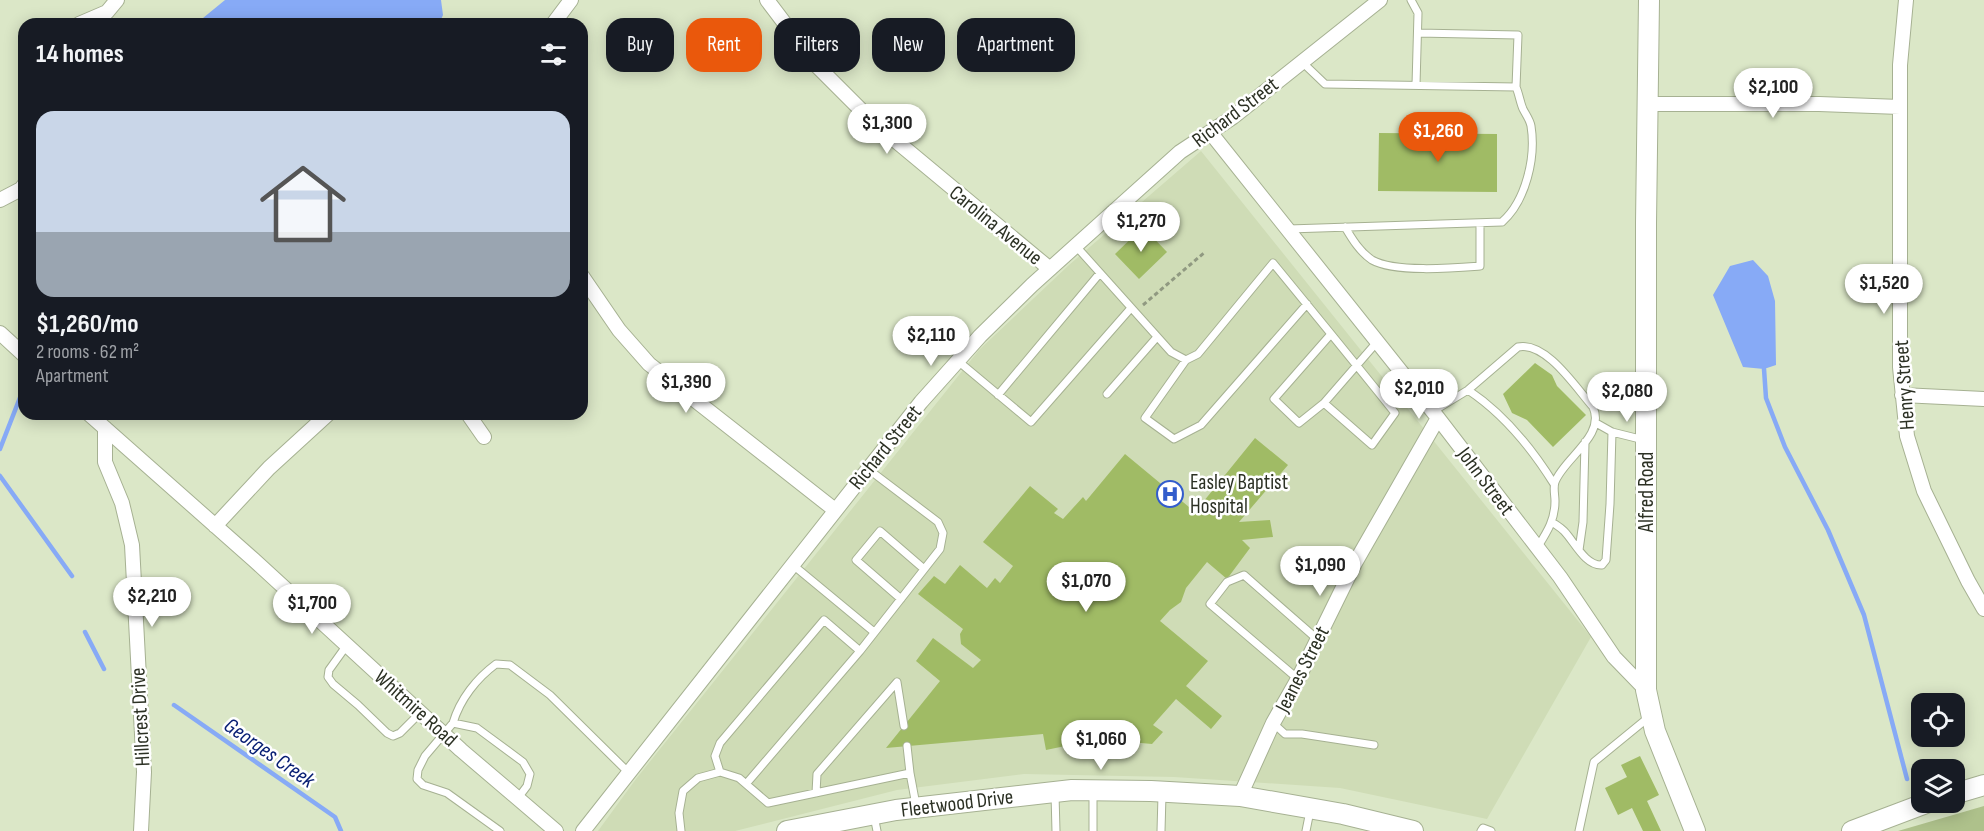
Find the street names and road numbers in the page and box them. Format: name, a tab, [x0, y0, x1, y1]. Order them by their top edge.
street label: Richard Street	[1187, 72, 1283, 153]
street label: Carolina Avenue	[944, 180, 1047, 270]
street label: Henry Street	[1889, 339, 1920, 431]
street label: Richard Street	[844, 400, 927, 494]
street label: John Street	[1451, 442, 1519, 520]
street label: Alfred Road	[1634, 452, 1659, 533]
street label: Jeanes Street	[1270, 622, 1335, 717]
street label: Whitmire Road	[369, 665, 462, 752]
street label: Hillcrest Drive	[125, 667, 156, 767]
street label: Fleetwood Drive	[899, 784, 1015, 823]

